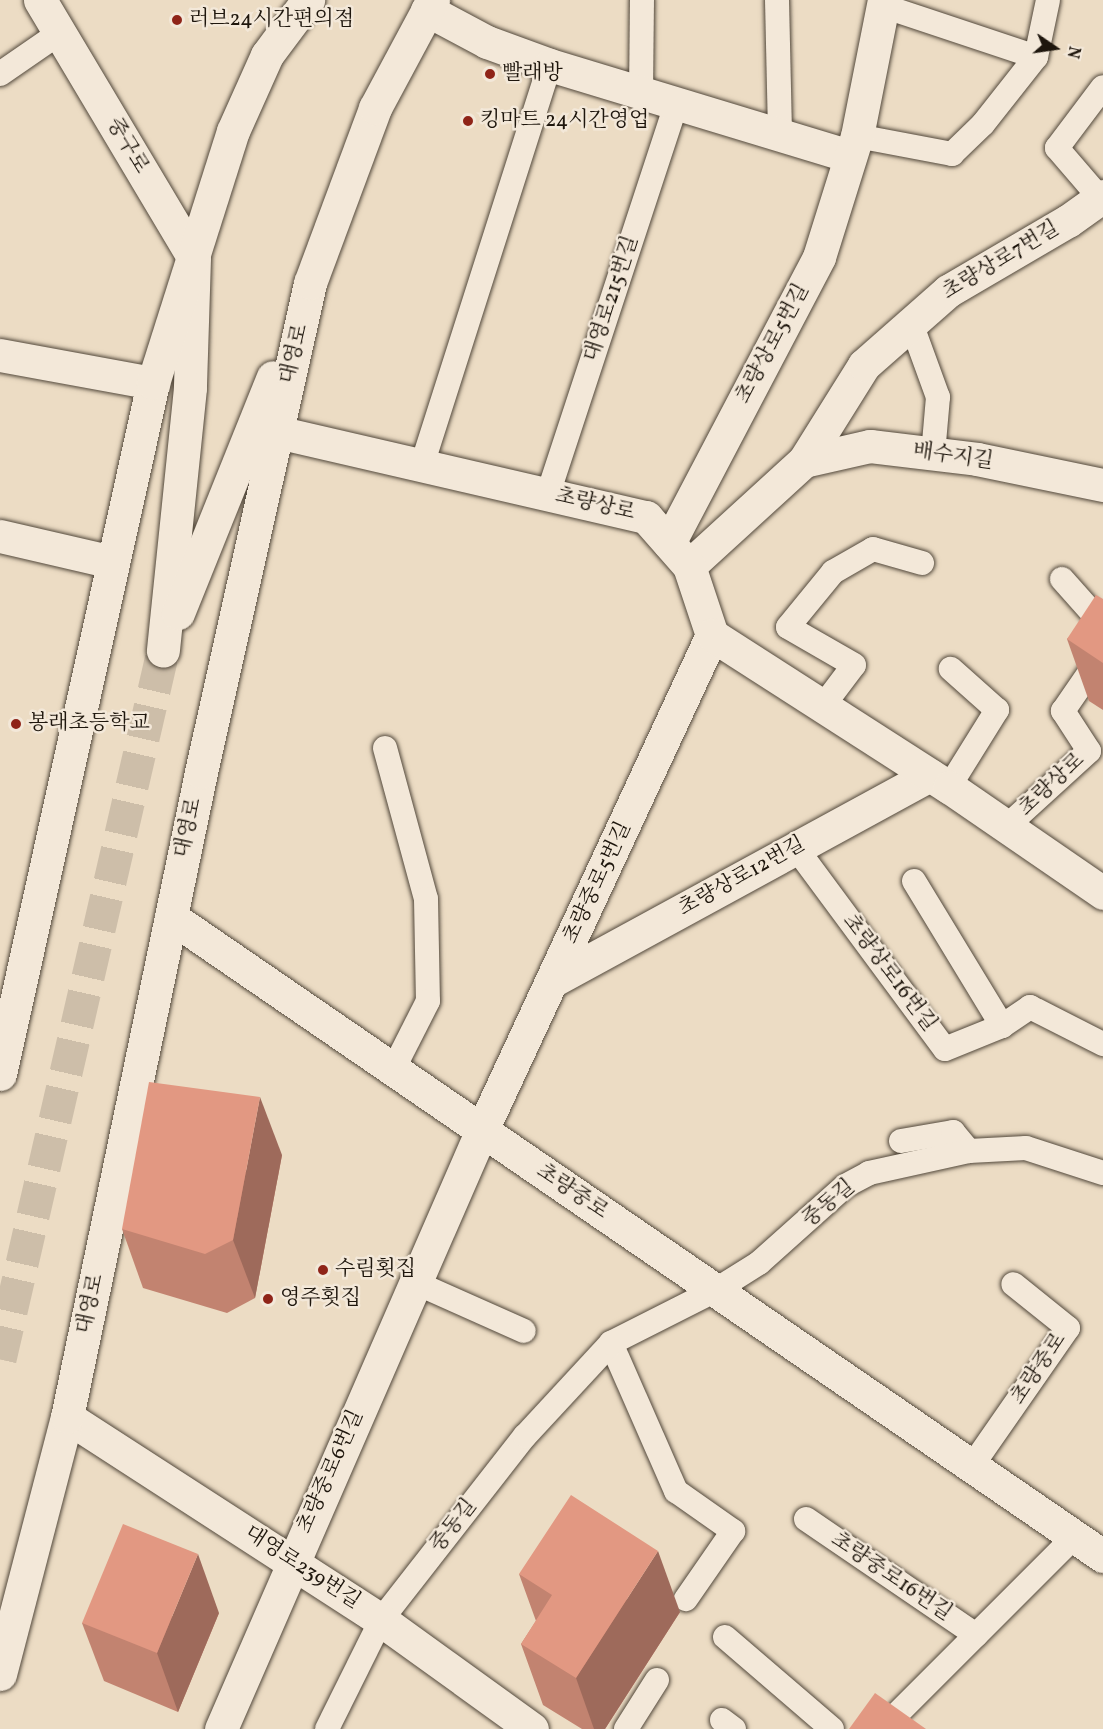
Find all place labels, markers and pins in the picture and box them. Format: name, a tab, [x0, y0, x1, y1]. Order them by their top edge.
place label: 러브24시간편의점	[189, 7, 354, 33]
marker: 러브24시간편의점	[170, 13, 184, 27]
place label: 빨래방	[502, 61, 563, 87]
marker: 빨래방	[483, 67, 497, 81]
place label: 킹마트 24시간영업	[480, 108, 649, 134]
marker: 킹마트 24시간영업	[461, 114, 475, 128]
place label: 봉래초등학교	[28, 711, 150, 737]
marker: 봉래초등학교	[9, 717, 23, 731]
place label: 수림횟집	[335, 1257, 416, 1283]
marker: 수림횟집	[316, 1263, 330, 1277]
place label: 영주횟집	[280, 1286, 361, 1312]
marker: 영주횟집	[261, 1292, 275, 1306]

